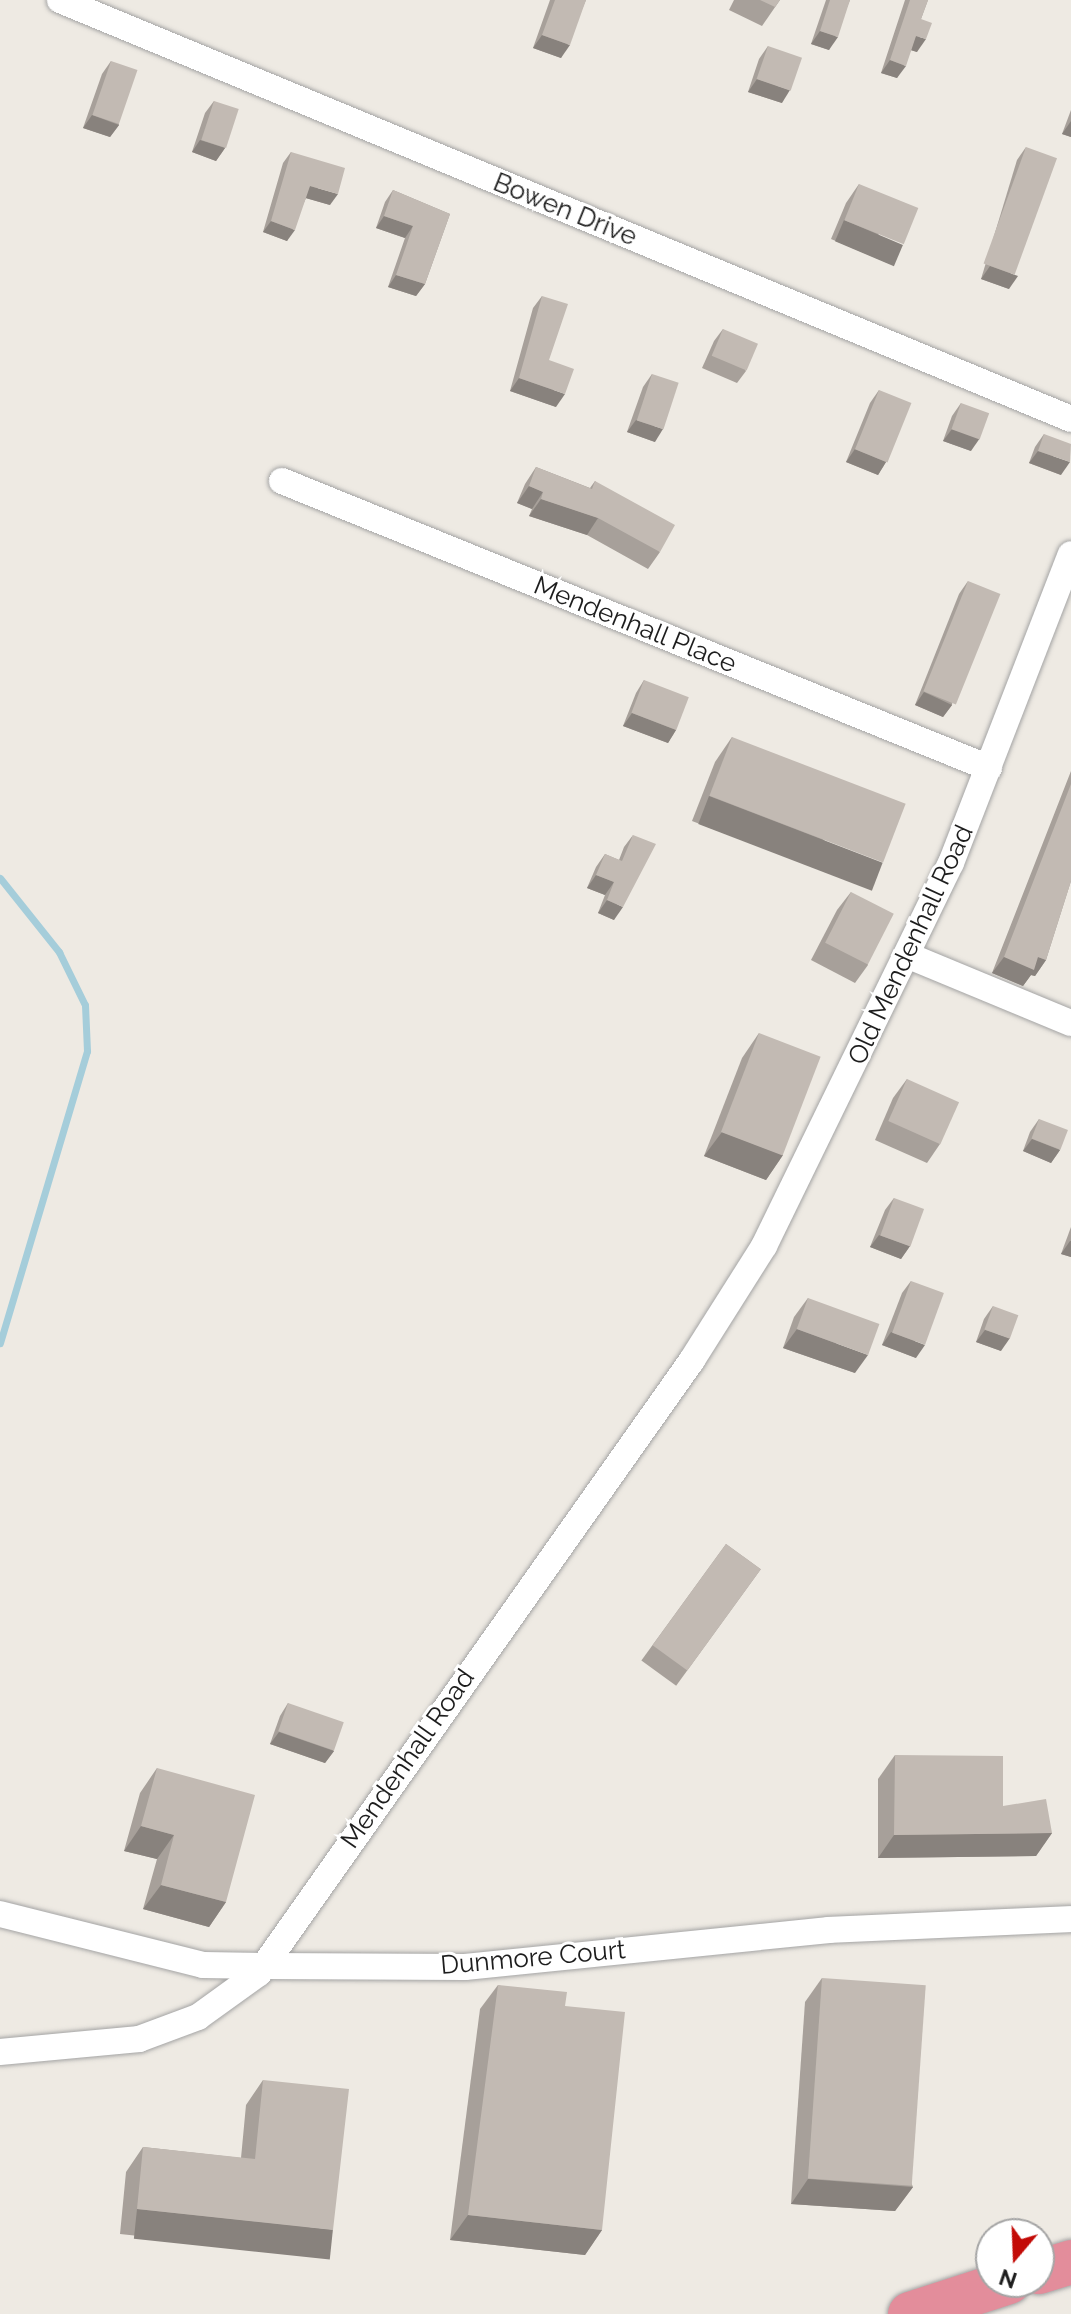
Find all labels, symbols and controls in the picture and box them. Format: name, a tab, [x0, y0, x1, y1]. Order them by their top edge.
street label: Bowen Drive	[489, 167, 641, 253]
street label: Mendenhall Place	[529, 570, 741, 680]
street label: Old Mendenhall Road	[842, 820, 980, 1070]
street label: Mendenhall Road	[334, 1663, 482, 1855]
street label: Dunmore Court	[439, 1934, 627, 1982]
north arrow	[975, 2218, 1055, 2298]
text: N	[996, 2264, 1020, 2294]

